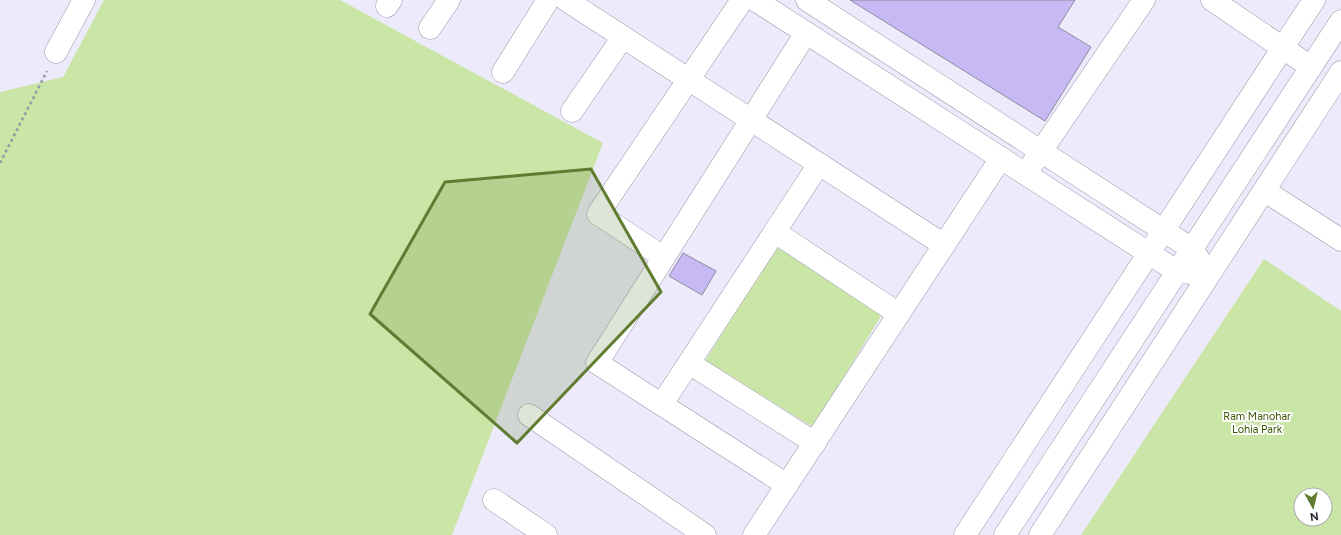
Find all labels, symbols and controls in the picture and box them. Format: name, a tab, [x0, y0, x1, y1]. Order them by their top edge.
park label: Ram Manohar Lohia Park	[1223, 410, 1291, 436]
north arrow	[1293, 487, 1333, 527]
text: N	[1309, 509, 1319, 523]

